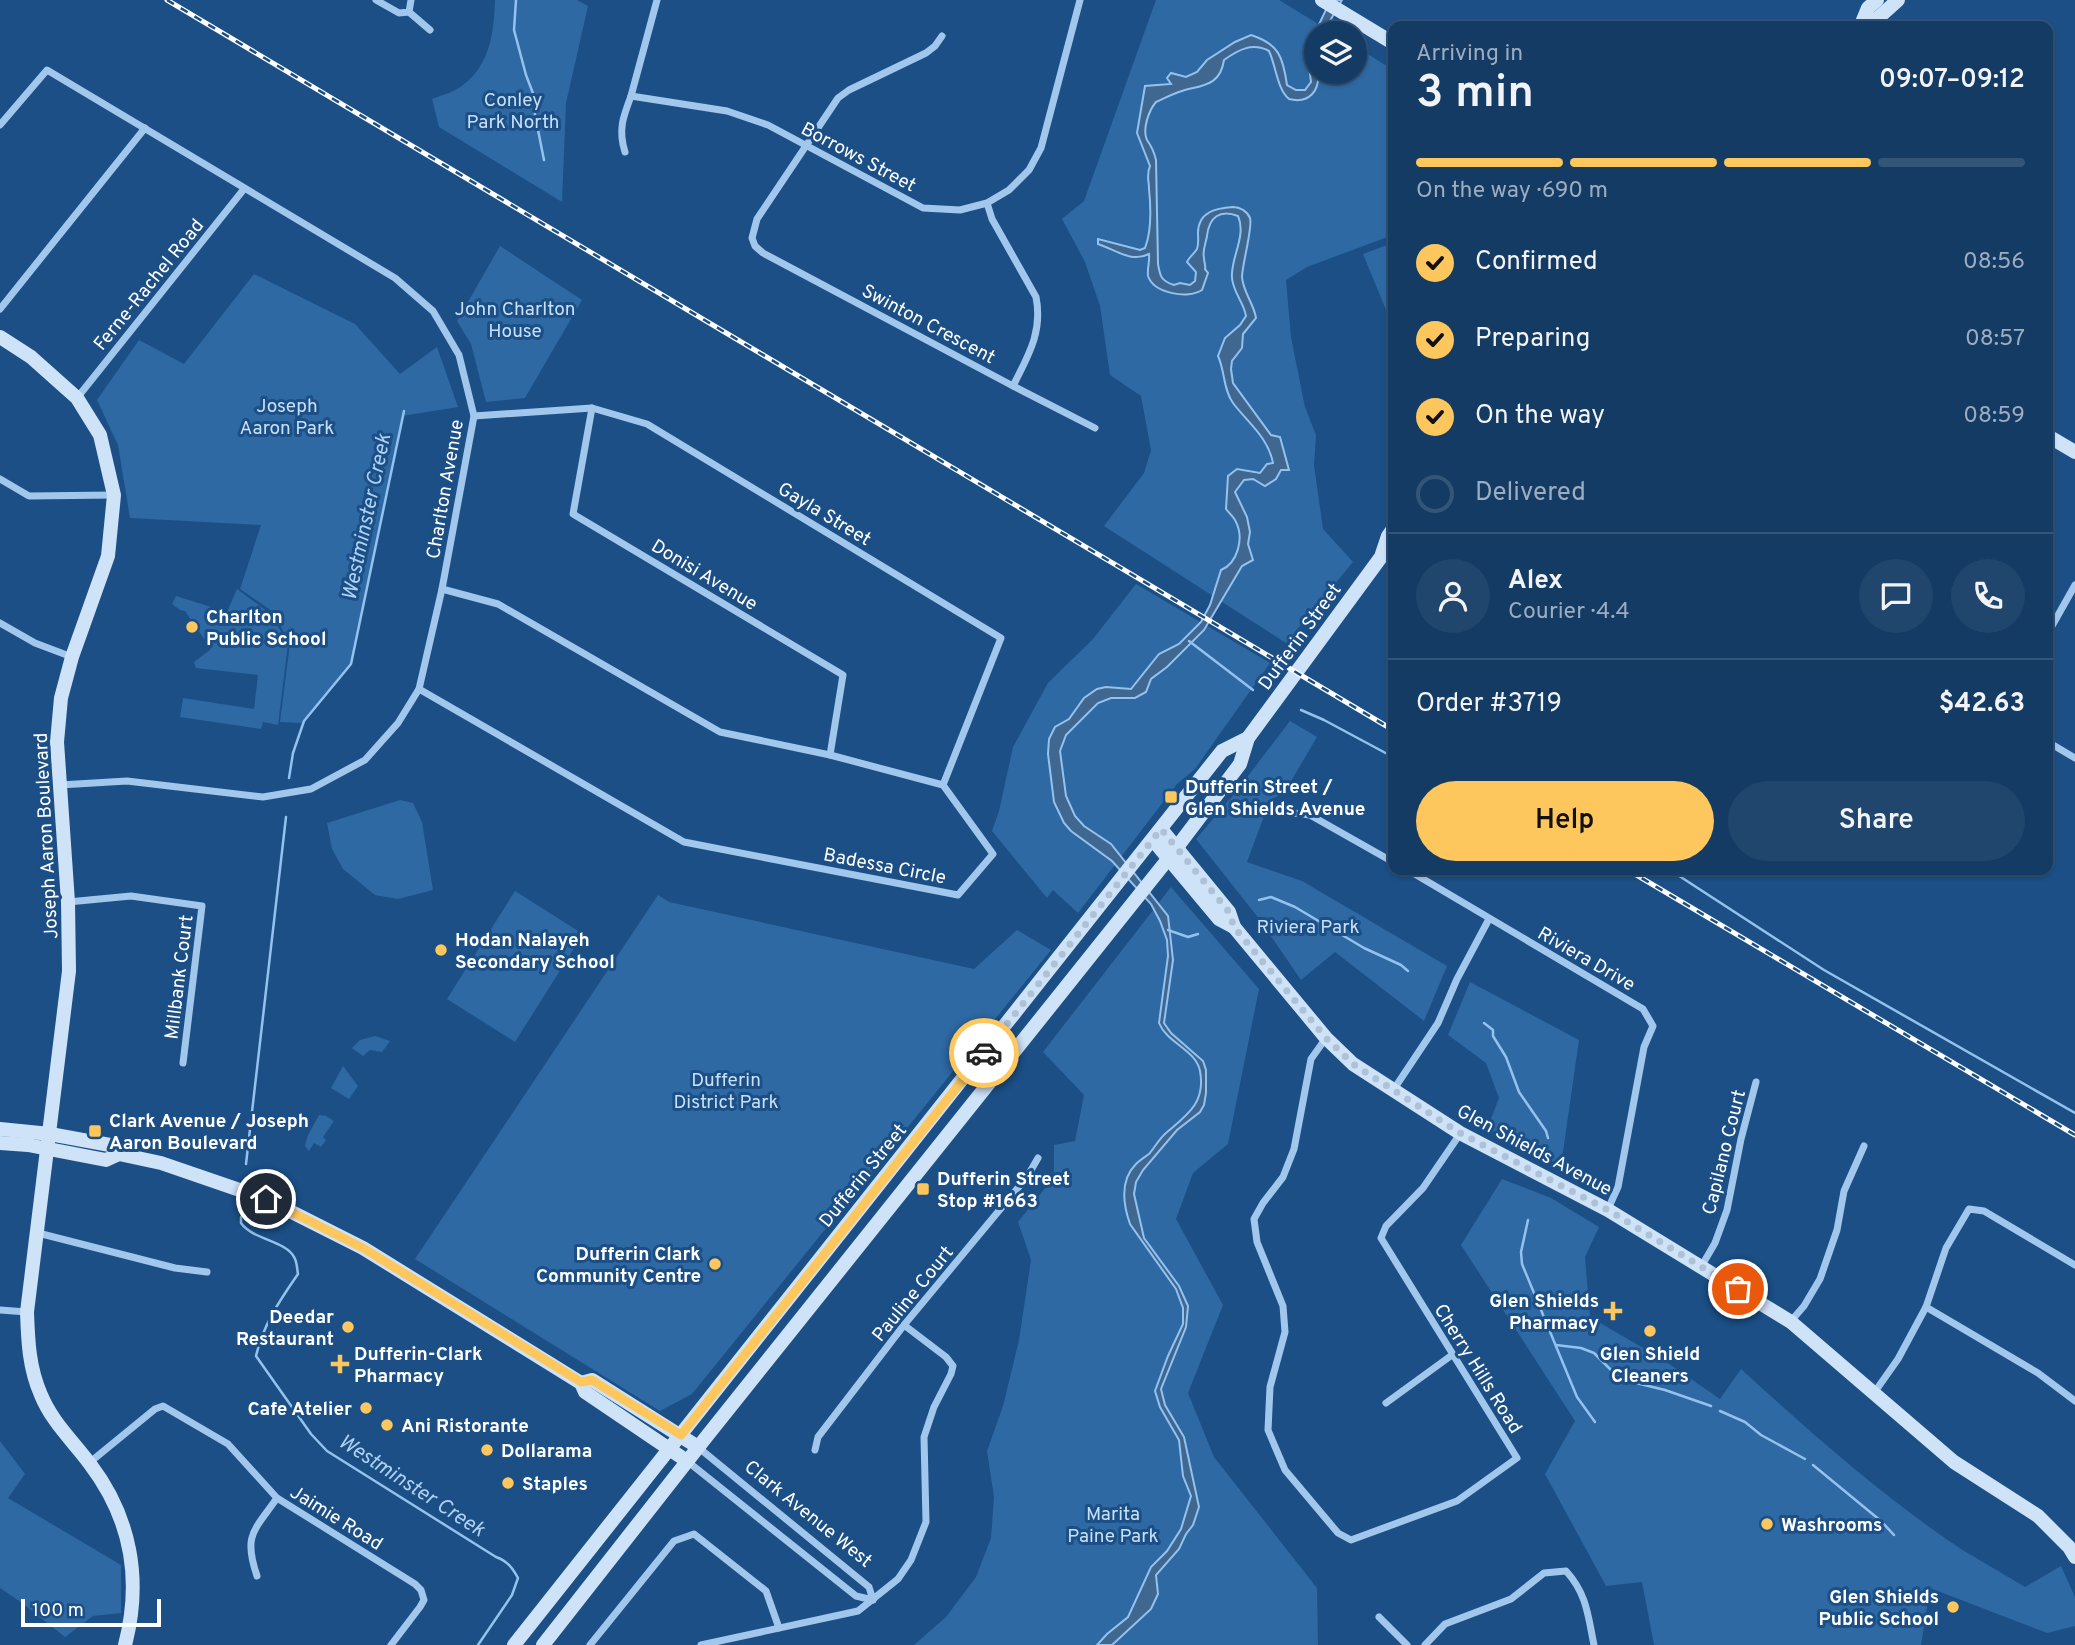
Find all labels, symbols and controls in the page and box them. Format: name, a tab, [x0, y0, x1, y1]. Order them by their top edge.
map controls	[1304, 21, 1367, 84]
button: layers	[1304, 21, 1367, 84]
text: Arriving in	[1416, 40, 1523, 69]
text: 09:07–09:12	[1879, 64, 2025, 97]
text: 3 min	[1416, 65, 1534, 124]
park label: Conley Park North	[467, 89, 559, 135]
street label: Borrows Street	[796, 117, 920, 198]
text: On the way · 690 m	[1416, 177, 1608, 206]
street label: Ferne-Rachel Road	[89, 215, 210, 356]
icon: check	[1416, 244, 1454, 282]
text: Confirmed	[1475, 246, 1598, 279]
text: 08:56	[1963, 248, 2025, 277]
street label: Swinton Crescent	[857, 279, 999, 370]
park label: John Charlton House	[455, 298, 575, 344]
icon: check	[1416, 321, 1454, 359]
text: Preparing	[1475, 323, 1590, 356]
text: 08:57	[1965, 325, 2025, 354]
park label: Joseph Aaron Park	[240, 395, 334, 441]
icon: check	[1416, 398, 1454, 436]
text: On the way	[1475, 400, 1605, 433]
text: 08:59	[1963, 402, 2025, 431]
street label: Charlton Avenue	[422, 418, 470, 561]
water label: Westminster Creek	[337, 431, 398, 603]
street label: Gayla Street	[773, 477, 875, 552]
text: Delivered	[1475, 477, 1586, 510]
street label: Donisi Avenue	[646, 535, 761, 617]
button: person	[1416, 559, 1490, 633]
button: chat	[1859, 559, 1933, 633]
button: phone	[1951, 559, 2025, 633]
text: Alex	[1508, 565, 1563, 598]
street label: Dufferin Street	[1254, 579, 1347, 695]
text: Courier · 4.4	[1508, 598, 1630, 627]
place label: Charlton Public School	[206, 606, 326, 652]
marker: Charlton Public School	[184, 619, 200, 635]
text: Order #3719	[1416, 688, 1562, 721]
text: $42.63	[1939, 688, 2025, 721]
street label: Joseph Aaron Boulevard	[30, 732, 64, 940]
place label: Dufferin Street / Glen Shields Avenue	[1185, 776, 1365, 822]
button: Help	[1416, 781, 1714, 861]
button: Share	[1728, 781, 2025, 861]
marker: Dufferin Street / Glen Shields Avenue	[1163, 789, 1179, 805]
street label: Badessa Circle	[821, 843, 948, 891]
street label: Millbank Court	[160, 914, 200, 1041]
park label: Riviera Park	[1256, 916, 1360, 940]
street label: Riviera Drive	[1533, 922, 1639, 997]
place label: Hodan Nalayeh Secondary School	[455, 929, 615, 975]
marker: Hodan Nalayeh Secondary School	[433, 942, 449, 958]
courier	[949, 1018, 1019, 1088]
icon: car	[965, 1034, 1003, 1072]
park label: Dufferin District Park	[673, 1069, 779, 1115]
street label: Capilano Court	[1698, 1087, 1752, 1218]
street label: Glen Shields Avenue	[1452, 1100, 1616, 1202]
place label: Clark Avenue / Joseph Aaron Boulevard	[109, 1110, 309, 1156]
street label: Dufferin Street	[814, 1120, 913, 1233]
marker: Clark Avenue / Joseph Aaron Boulevard	[87, 1123, 103, 1139]
place label: Dufferin Street Stop #1663	[937, 1168, 1070, 1214]
pin	[236, 1169, 296, 1229]
icon: home	[247, 1180, 285, 1218]
marker: Dufferin Street Stop #1663	[915, 1181, 931, 1197]
street label: Pauline Court	[868, 1241, 960, 1347]
place label: Dufferin Clark Community Centre	[536, 1243, 701, 1289]
marker: Dufferin Clark Community Centre	[707, 1256, 723, 1272]
pin	[1708, 1259, 1768, 1319]
icon: bag	[1719, 1270, 1757, 1308]
place label: Glen Shields Pharmacy	[1489, 1290, 1599, 1336]
street label: Cherry Hills Road	[1428, 1300, 1527, 1438]
marker: Glen Shields Pharmacy	[1605, 1303, 1621, 1319]
place label: Deedar Restaurant	[236, 1306, 334, 1352]
marker: Deedar Restaurant	[340, 1319, 356, 1335]
marker: Glen Shield Cleaners	[1642, 1323, 1658, 1339]
place label: Dufferin-Clark Pharmacy	[354, 1343, 483, 1389]
place label: Glen Shield Cleaners	[1600, 1343, 1700, 1389]
marker: Dufferin-Clark Pharmacy	[332, 1356, 348, 1372]
place label: Cafe Atelier	[247, 1398, 352, 1422]
marker: Cafe Atelier	[358, 1400, 374, 1416]
place label: Ani Ristorante	[401, 1415, 529, 1439]
marker: Ani Ristorante	[379, 1417, 395, 1433]
water label: Westminster Creek	[333, 1429, 490, 1544]
place label: Dollarama	[501, 1440, 592, 1464]
marker: Dollarama	[479, 1442, 495, 1458]
street label: Clark Avenue West	[739, 1456, 877, 1574]
place label: Staples	[522, 1473, 588, 1497]
marker: Staples	[500, 1475, 516, 1491]
street label: Jaimie Road	[285, 1481, 387, 1557]
park label: Marita Paine Park	[1067, 1503, 1159, 1549]
place label: Washrooms	[1781, 1514, 1882, 1538]
marker: Washrooms	[1759, 1516, 1775, 1532]
place label: Glen Shields Public School	[1819, 1586, 1939, 1632]
scale bar	[21, 1596, 161, 1628]
text: 100 m	[32, 1599, 84, 1623]
marker: Glen Shields Public School	[1945, 1599, 1961, 1615]

